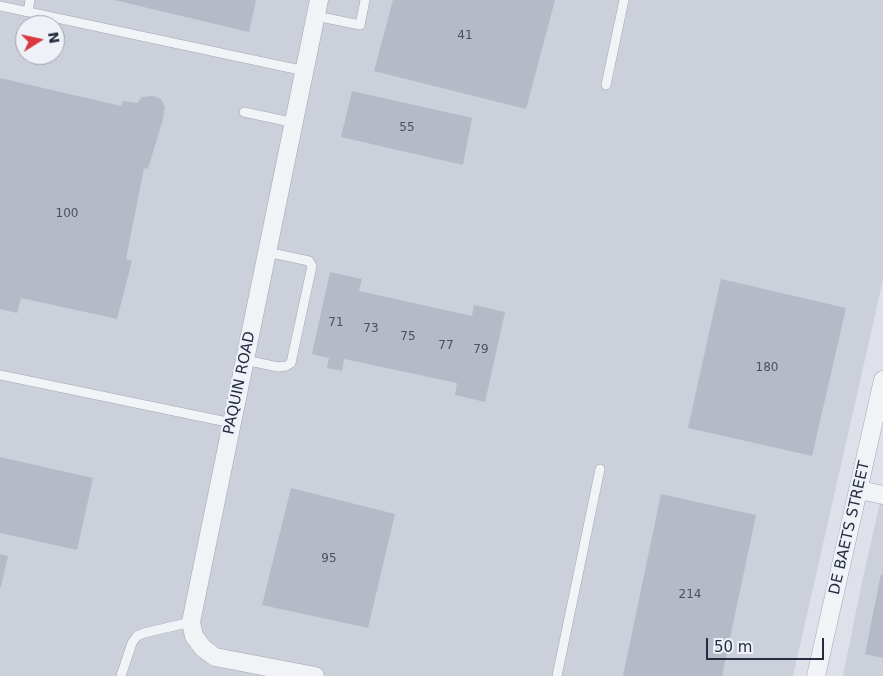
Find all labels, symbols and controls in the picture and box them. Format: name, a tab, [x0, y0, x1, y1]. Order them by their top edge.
north arrow	[15, 15, 65, 65]
house number: 41	[457, 29, 473, 43]
text: N	[45, 30, 63, 45]
house number: 55	[399, 121, 415, 135]
house number: 100	[56, 207, 78, 221]
house number: 71	[328, 316, 344, 330]
house number: 73	[363, 322, 379, 336]
street label: PAQUIN ROAD	[220, 330, 260, 436]
house number: 75	[400, 330, 416, 344]
house number: 77	[438, 339, 454, 353]
house number: 79	[473, 343, 489, 357]
house number: 180	[756, 361, 778, 375]
street label: DE BAETS STREET	[826, 459, 874, 597]
house number: 95	[321, 552, 337, 566]
house number: 214	[679, 588, 701, 602]
scale bar	[708, 628, 826, 660]
text: 50 m	[714, 638, 752, 656]

